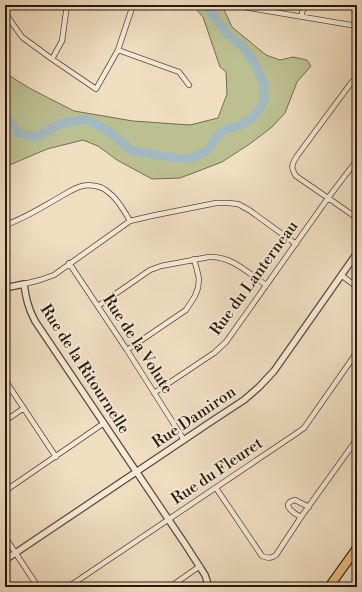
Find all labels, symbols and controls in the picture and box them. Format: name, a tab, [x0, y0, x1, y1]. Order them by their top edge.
street label: Rue du Lanterneau	[206, 217, 302, 339]
street label: Rue de la Volute	[98, 290, 178, 398]
street label: Rue de la Ritournelle	[36, 301, 134, 437]
street label: Rue Damiron	[148, 381, 240, 452]
street label: Rue du Fleuret	[167, 433, 267, 509]

